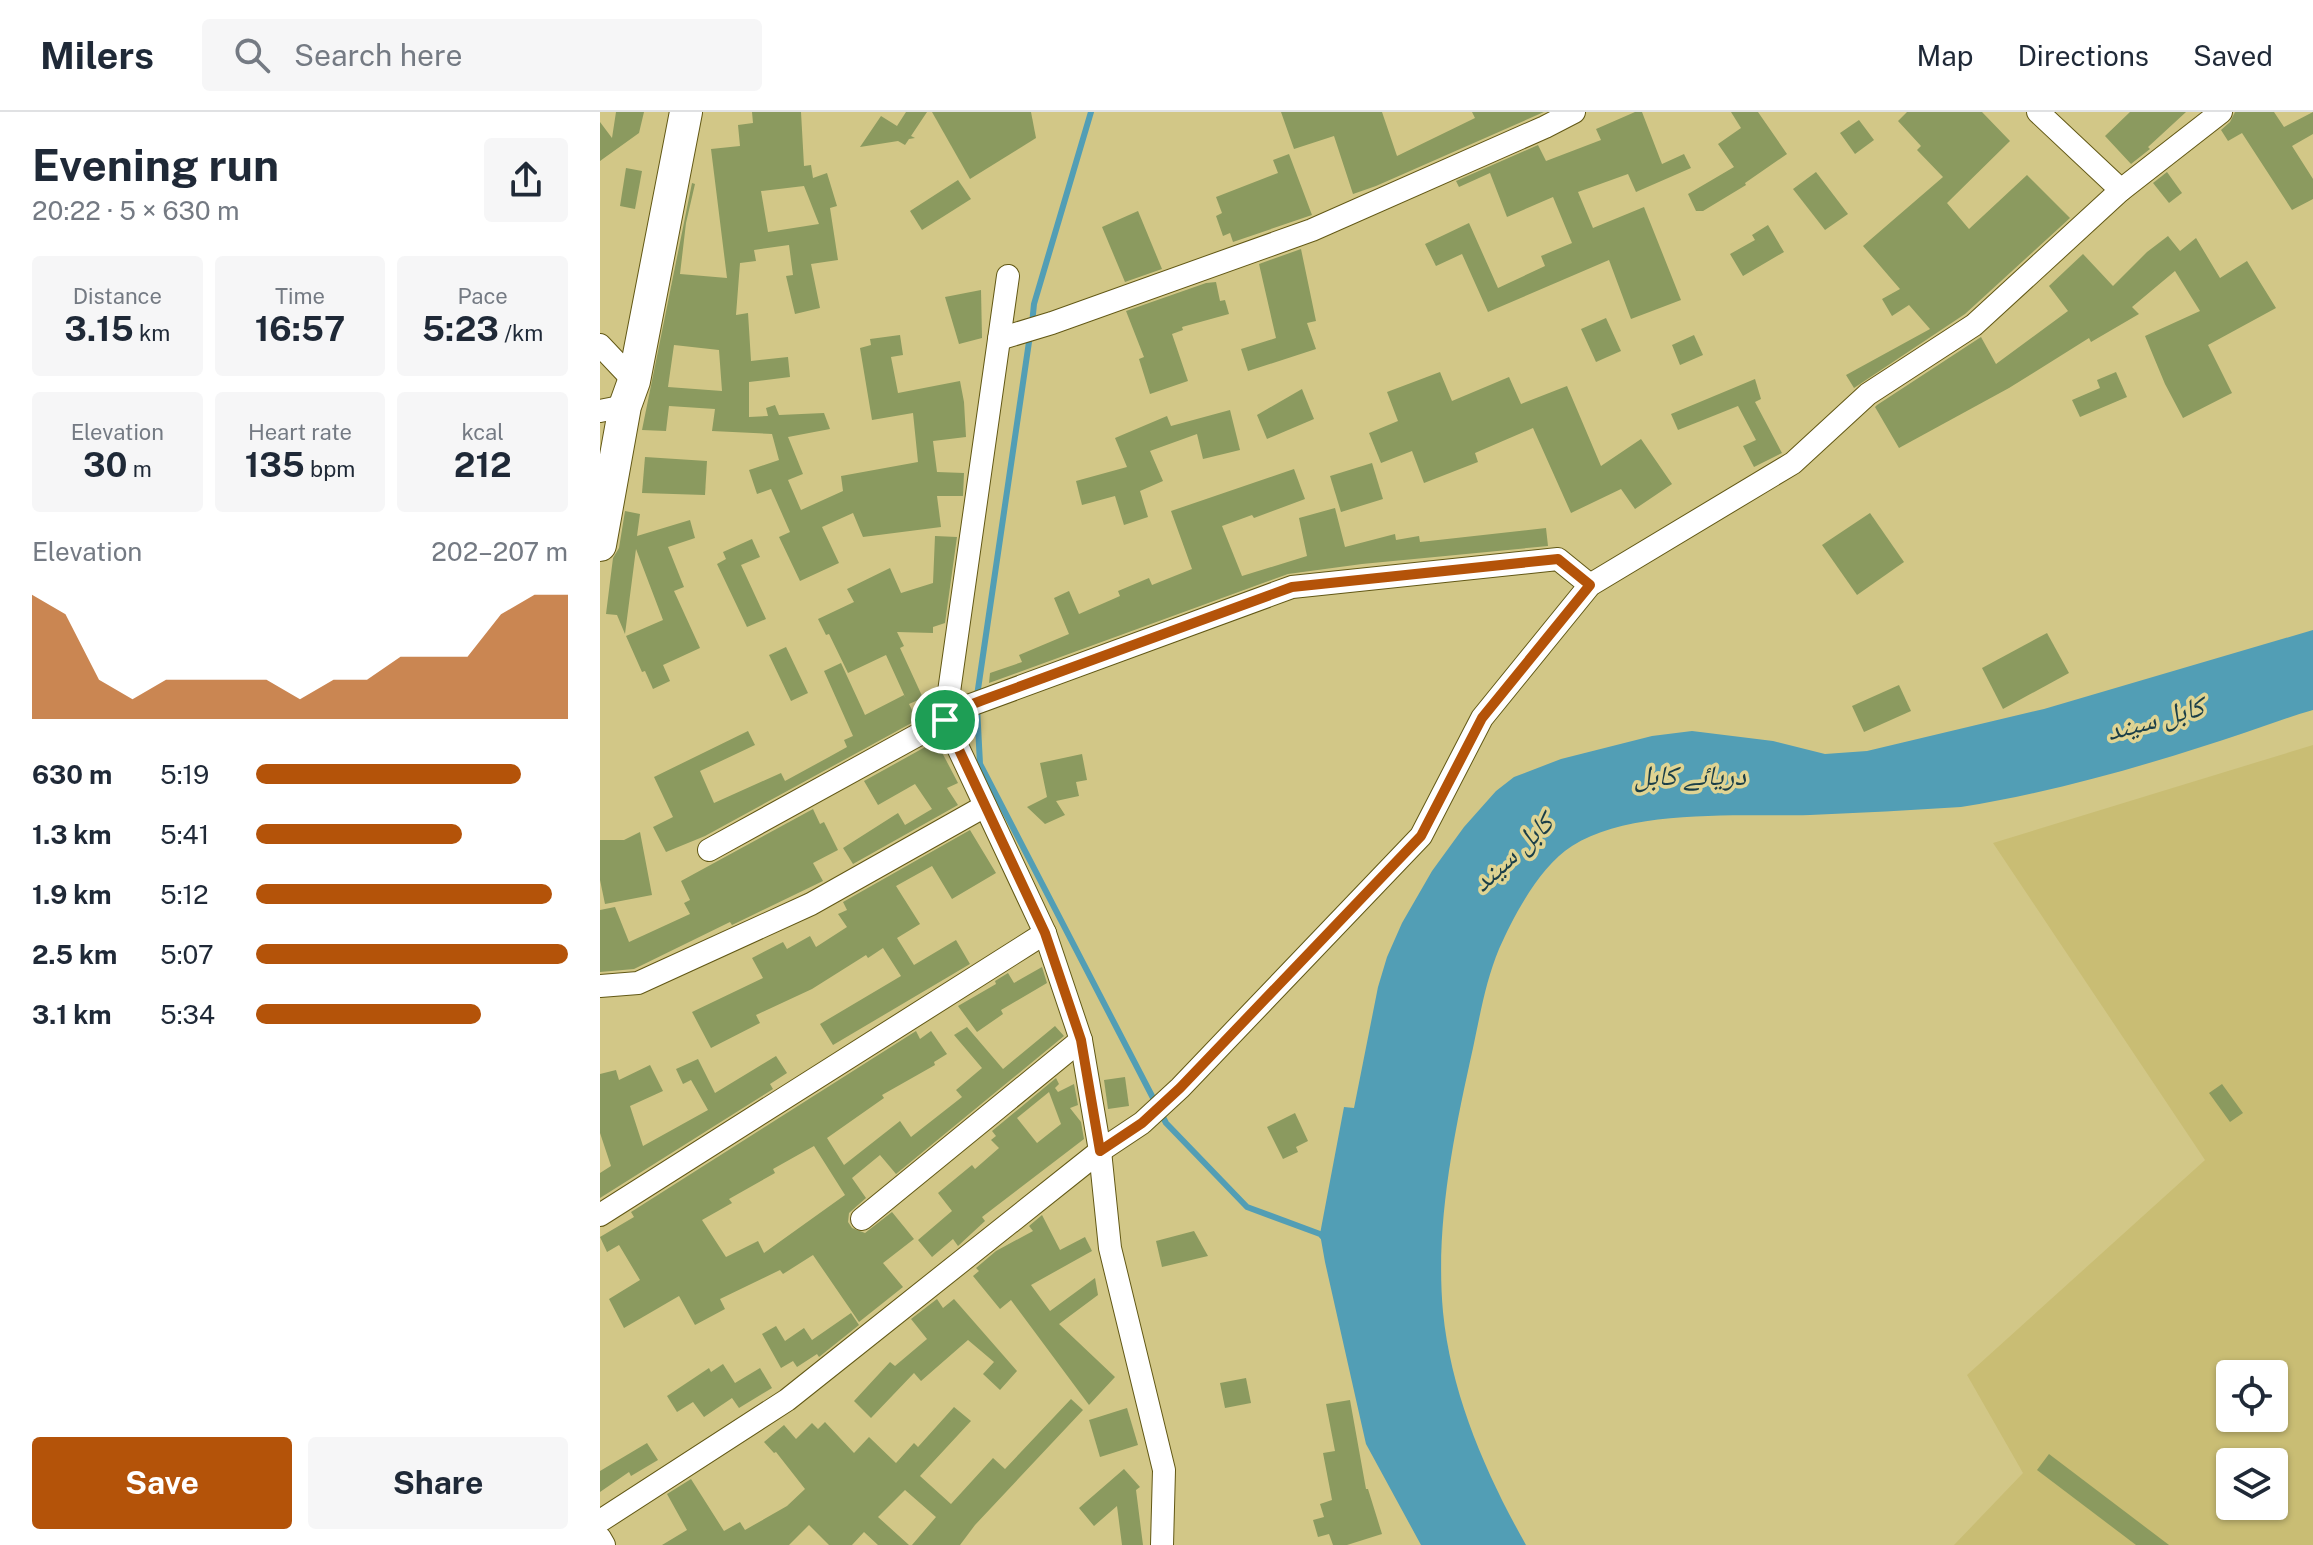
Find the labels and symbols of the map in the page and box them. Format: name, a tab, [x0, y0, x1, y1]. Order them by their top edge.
pin	[911, 686, 979, 754]
water label: کابل سيند	[2102, 688, 2212, 748]
water label: دریائے کابل	[1634, 758, 1747, 793]
water label: کابل سيند	[1464, 803, 1564, 899]

